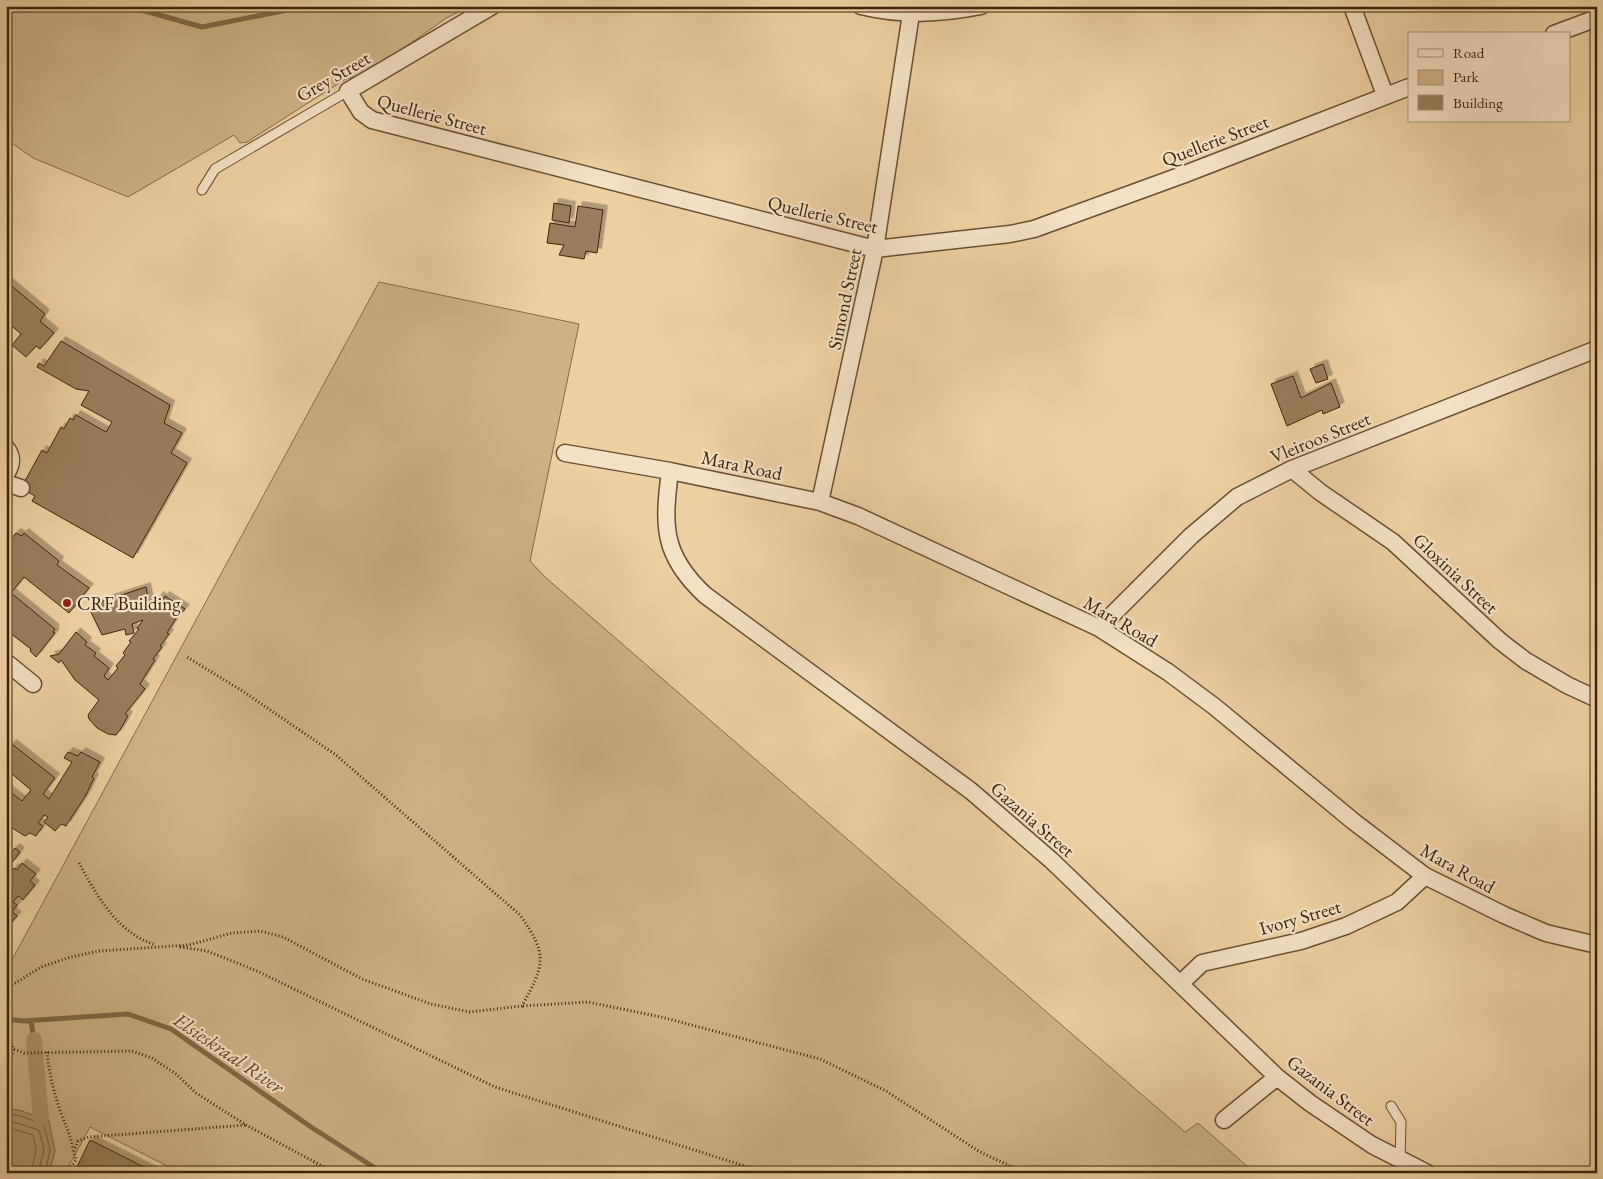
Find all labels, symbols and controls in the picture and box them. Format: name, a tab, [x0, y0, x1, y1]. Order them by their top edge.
legend	[1408, 32, 1570, 122]
text: Road	[1453, 43, 1485, 62]
street label: Grey Street	[292, 45, 375, 108]
text: Park	[1453, 67, 1480, 86]
street label: Quellerie Street	[374, 88, 489, 141]
text: Building	[1453, 93, 1503, 112]
street label: Quellerie Street	[1158, 109, 1272, 172]
street label: Quellerie Street	[765, 190, 880, 239]
street label: Simond Street	[822, 246, 867, 352]
street label: Vleiroos Street	[1266, 406, 1374, 469]
street label: Mara Road	[699, 445, 785, 486]
street label: Gloxinia Street	[1408, 527, 1504, 619]
street label: Mara Road	[1079, 590, 1163, 653]
place label: CRF Building	[77, 591, 181, 616]
marker: CRF Building	[61, 597, 73, 609]
street label: Gazania Street	[985, 776, 1080, 863]
street label: Mara Road	[1416, 838, 1500, 899]
street label: Ivory Street	[1256, 894, 1344, 941]
water label: Elsieskraal River	[168, 1006, 290, 1100]
street label: Gazania Street	[1282, 1049, 1380, 1132]

